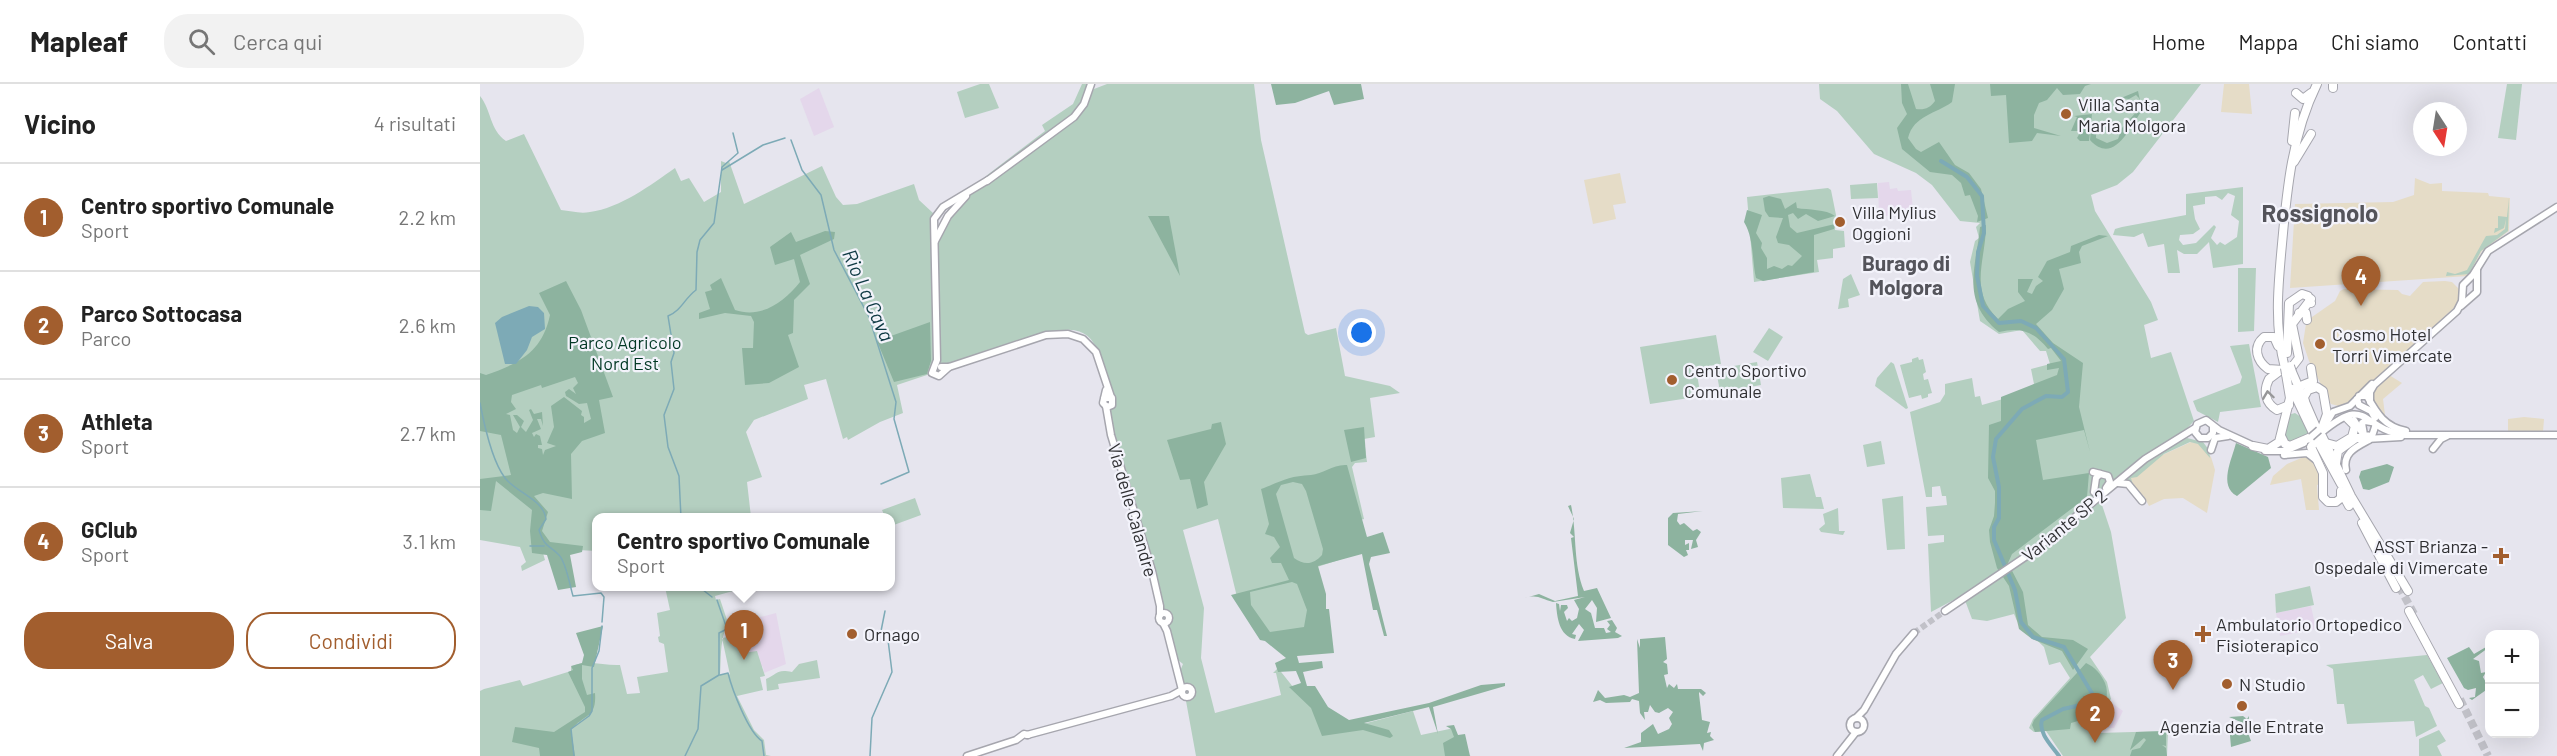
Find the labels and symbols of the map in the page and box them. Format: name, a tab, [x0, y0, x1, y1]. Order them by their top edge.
place label: Villa Santa Maria Molgora	[2078, 93, 2186, 136]
north arrow	[2413, 102, 2467, 156]
marker: Villa Santa Maria Molgora	[2059, 107, 2073, 121]
district label: Rossignolo	[2262, 198, 2378, 227]
place label: Villa Mylius Oggioni	[1852, 201, 1937, 244]
marker: Villa Mylius Oggioni	[1833, 215, 1847, 229]
water label: Rio La Cava	[838, 245, 900, 345]
district label: Burago di Molgora	[1862, 250, 1950, 299]
pin: 4	[2342, 256, 2380, 306]
your location	[1347, 318, 1376, 347]
place label: Cosmo Hotel Torri Vimercate	[2332, 323, 2452, 366]
park label: Parco Agricolo Nord Est	[568, 331, 682, 374]
marker: Cosmo Hotel Torri Vimercate	[2313, 337, 2327, 351]
place label: Centro Sportivo Comunale	[1684, 359, 1807, 402]
marker: Centro Sportivo Comunale	[1665, 373, 1679, 387]
one-way arrow	[2263, 390, 2275, 400]
street label: Via delle Calandre	[1103, 441, 1163, 579]
street label: Variante SP 2	[2017, 484, 2111, 566]
place label: ASST Brianza - Ospedale di Vimercate	[2314, 535, 2488, 578]
marker: ASST Brianza - Ospedale di Vimercate	[2492, 547, 2510, 565]
pin: 1	[724, 610, 764, 660]
place label: Ambulatorio Ortopedico Fisioterapico	[2216, 613, 2402, 656]
place label: Ornago	[864, 623, 920, 645]
marker: Ambulatorio Ortopedico Fisioterapico	[2194, 625, 2212, 643]
marker: Ornago	[845, 627, 859, 641]
pin: 3	[2154, 640, 2192, 690]
place label: N Studio	[2239, 673, 2306, 695]
marker: N Studio	[2220, 677, 2234, 691]
pin: 2	[2076, 694, 2114, 743]
marker: Agenzia delle Entrate	[2235, 699, 2249, 713]
place label: Agenzia delle Entrate	[2160, 715, 2324, 737]

